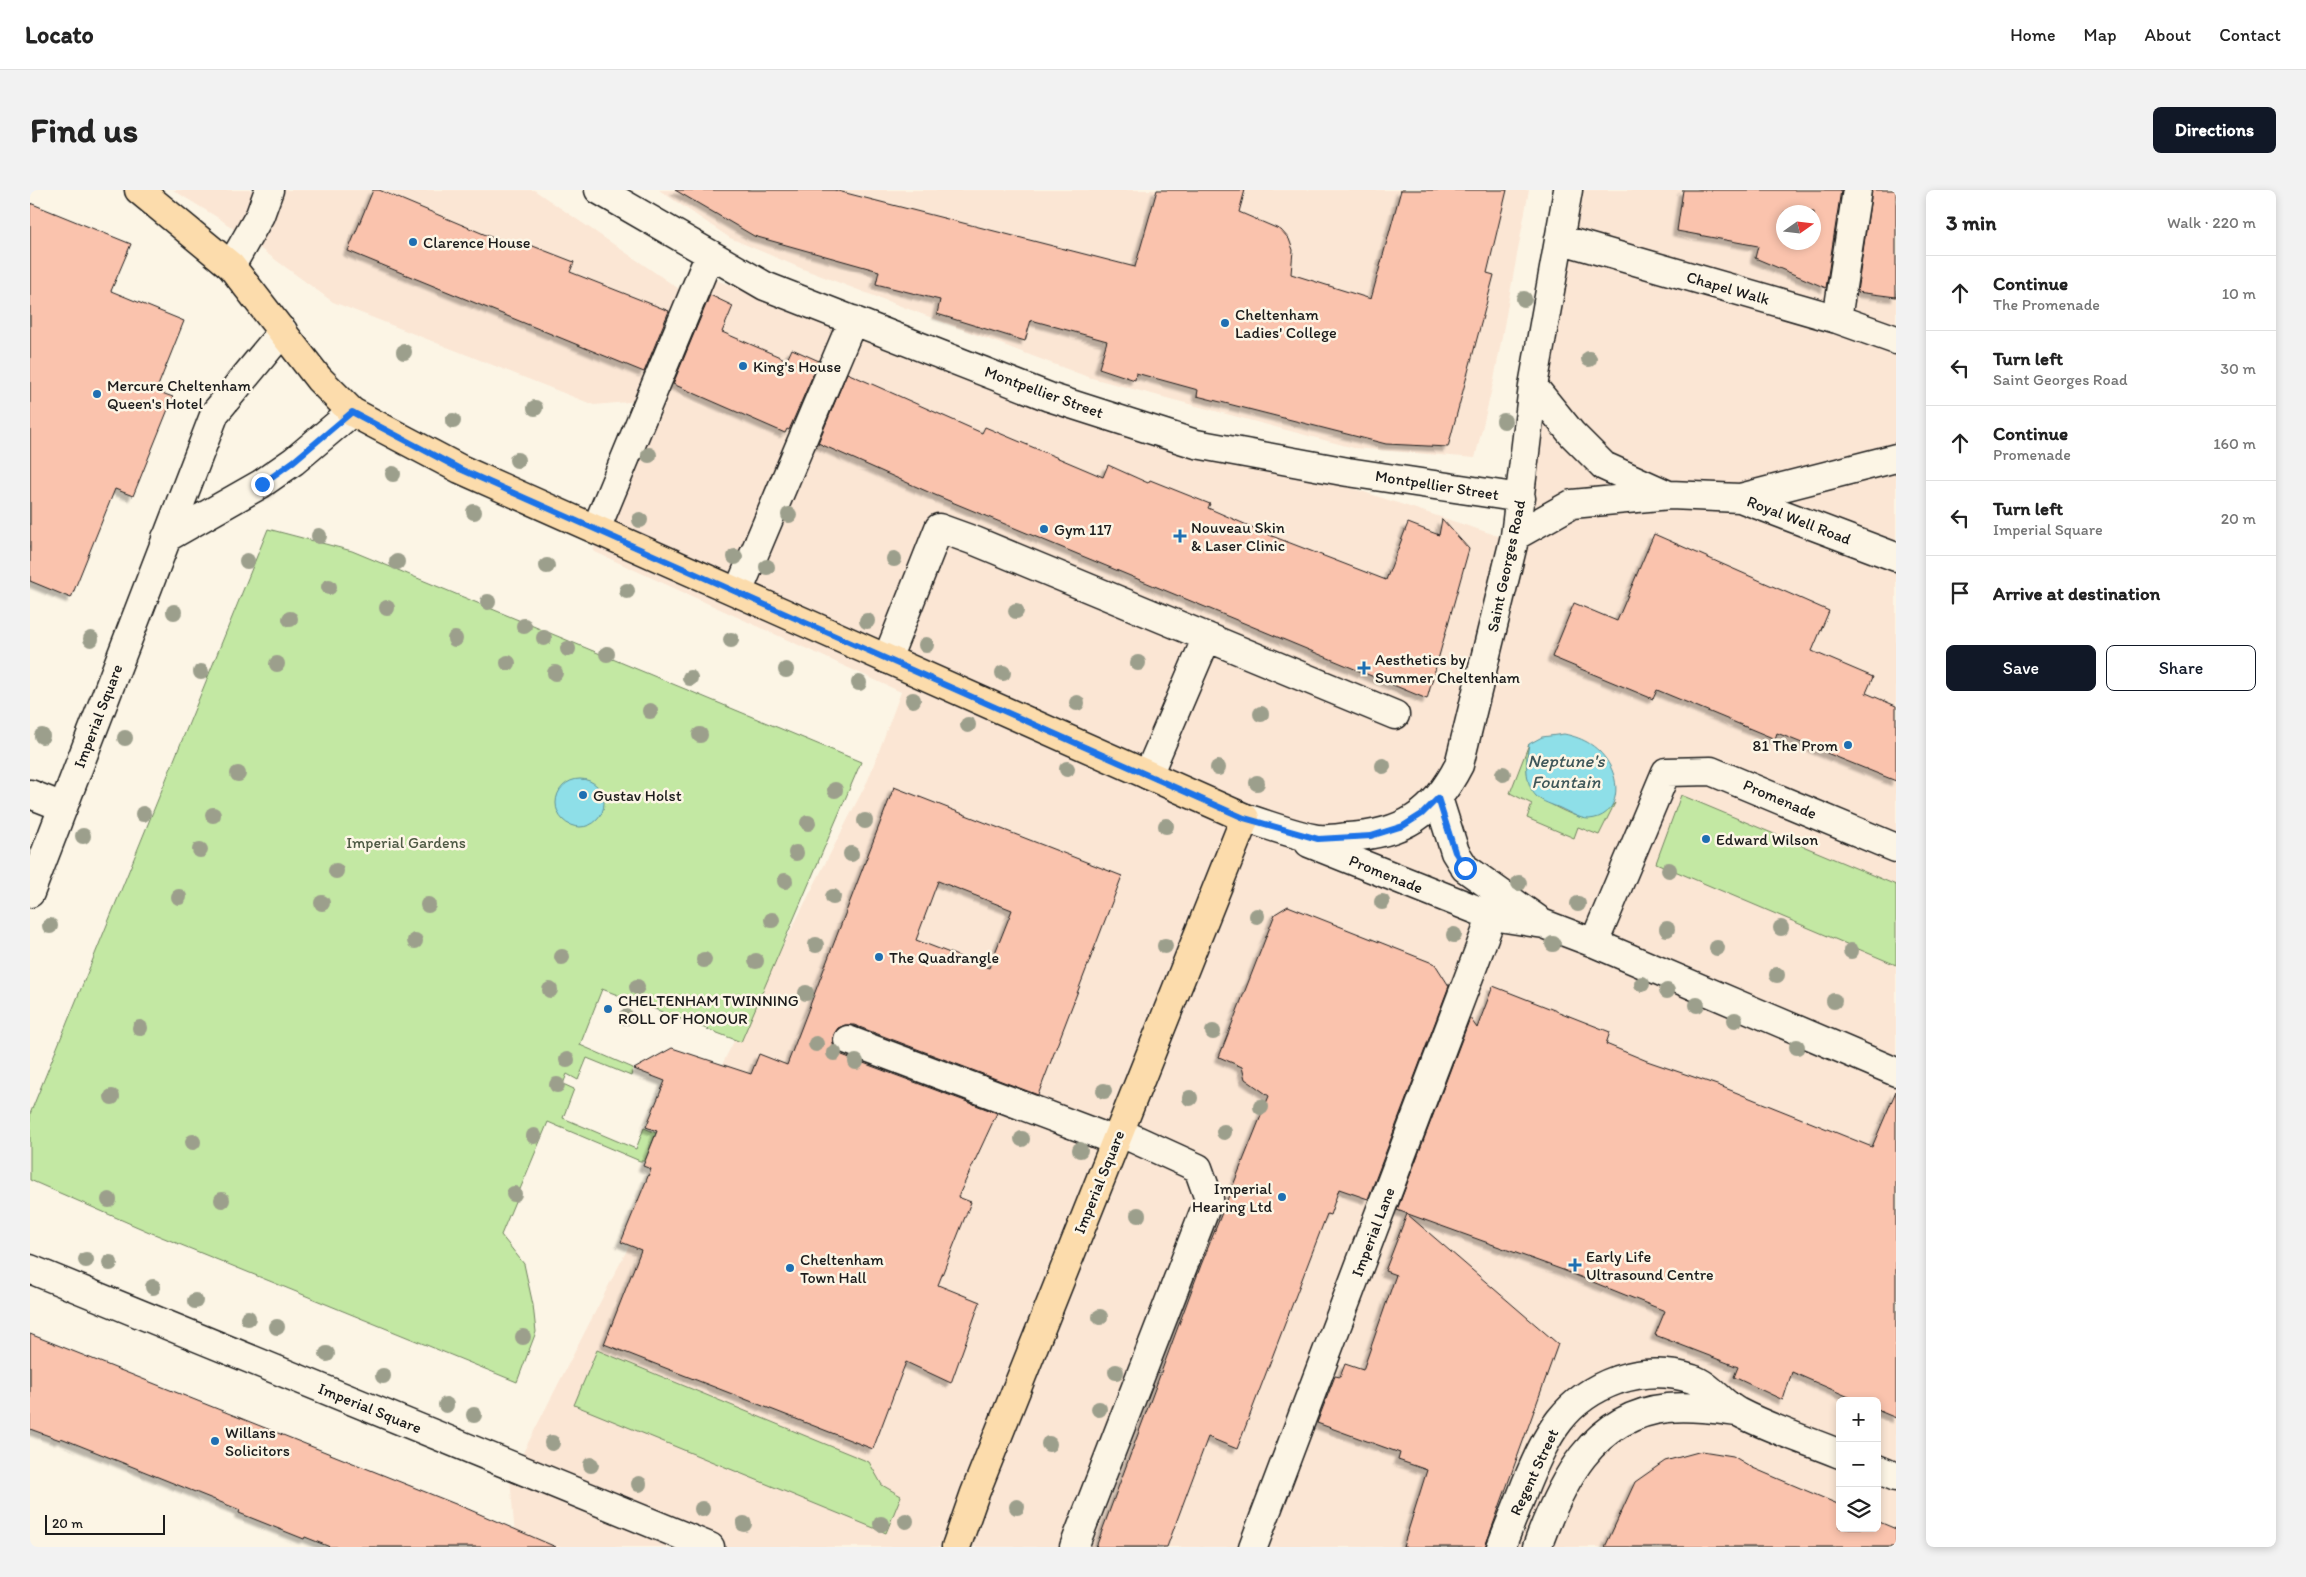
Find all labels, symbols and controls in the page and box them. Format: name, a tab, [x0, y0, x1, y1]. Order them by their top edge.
text: Locato	[25, 20, 94, 49]
text: Home	[2010, 24, 2056, 46]
text: Map	[2084, 24, 2117, 46]
text: About	[2145, 24, 2191, 46]
text: Contact	[2219, 24, 2281, 46]
button: Directions	[2153, 107, 2276, 153]
text: Find us	[30, 109, 138, 151]
north arrow	[1776, 205, 1821, 250]
text: 3 min	[1946, 210, 1996, 235]
text: Walk · 220 m	[2167, 213, 2256, 232]
place label: Clarence House	[423, 233, 531, 252]
marker: Clarence House	[407, 236, 419, 248]
street label: Chapel Walk	[1684, 267, 1772, 309]
text: Continue	[1993, 272, 2068, 295]
icon: ahead	[1946, 279, 1974, 307]
text: 10 m	[2222, 284, 2256, 303]
text: The Promenade	[1993, 295, 2100, 314]
place label: Cheltenham Ladies' College	[1235, 305, 1337, 342]
marker: Cheltenham Ladies' College	[1219, 317, 1231, 329]
text: Turn left	[1993, 347, 2063, 370]
icon: left	[1946, 354, 1974, 382]
place label: King's House	[753, 357, 841, 376]
text: 30 m	[2220, 359, 2256, 378]
marker: King's House	[737, 360, 749, 372]
street label: Montpellier Street	[982, 362, 1106, 422]
text: Saint Georges Road	[1993, 370, 2128, 389]
place label: Mercure Cheltenham Queen's Hotel	[107, 376, 251, 413]
marker: Mercure Cheltenham Queen's Hotel	[91, 388, 103, 400]
text: Continue	[1993, 422, 2068, 445]
icon: ahead	[1946, 429, 1974, 457]
text: 160 m	[2213, 434, 2256, 453]
text: Promenade	[1993, 445, 2071, 464]
street label: Montpellier Street	[1374, 466, 1500, 504]
route end	[251, 473, 274, 496]
street label: Royal Well Road	[1744, 491, 1854, 549]
text: Turn left	[1993, 497, 2063, 520]
street label: Saint Georges Road	[1483, 498, 1529, 634]
icon: left	[1946, 504, 1974, 532]
text: 20 m	[2221, 509, 2256, 528]
place label: Nouveau Skin & Laser Clinic	[1191, 518, 1285, 555]
place label: Gym 117	[1054, 520, 1112, 539]
text: Imperial Square	[1993, 520, 2103, 539]
marker: Gym 117	[1038, 523, 1050, 535]
marker: Nouveau Skin & Laser Clinic	[1173, 529, 1187, 543]
icon: arrive	[1946, 579, 1974, 607]
text: Arrive at destination	[1993, 582, 2160, 605]
button: Save	[1946, 645, 2096, 691]
button: Share	[2106, 645, 2256, 691]
place label: Aesthetics by Summer Cheltenham	[1375, 650, 1521, 687]
street label: Imperial Square	[69, 661, 127, 771]
marker: Aesthetics by Summer Cheltenham	[1357, 661, 1371, 675]
place label: 81 The Prom	[1753, 736, 1839, 755]
marker: 81 The Prom	[1842, 739, 1854, 751]
water label: Neptune's Fountain	[1527, 750, 1606, 793]
street label: Promenade	[1740, 775, 1820, 823]
place label: Gustav Holst	[593, 786, 682, 805]
marker: Gustav Holst	[577, 789, 589, 801]
place label: Edward Wilson	[1716, 830, 1818, 849]
park label: Imperial Gardens	[346, 833, 466, 852]
marker: Edward Wilson	[1700, 833, 1712, 845]
street label: Promenade	[1346, 851, 1426, 897]
route start	[1454, 857, 1477, 880]
place label: The Quadrangle	[889, 948, 999, 967]
marker: The Quadrangle	[873, 951, 885, 963]
place label: CHELTENHAM TWINNING ROLL OF HONOUR	[618, 991, 799, 1028]
marker: CHELTENHAM TWINNING ROLL OF HONOUR	[602, 1003, 614, 1015]
street label: Imperial Square	[1070, 1127, 1128, 1236]
place label: Imperial Hearing Ltd	[1192, 1179, 1272, 1216]
street label: Imperial Lane	[1347, 1185, 1399, 1279]
marker: Imperial Hearing Ltd	[1276, 1191, 1288, 1203]
place label: Early Life Ultrasound Centre	[1586, 1247, 1714, 1284]
place label: Cheltenham Town Hall	[800, 1250, 884, 1287]
marker: Early Life Ultrasound Centre	[1568, 1258, 1582, 1272]
marker: Cheltenham Town Hall	[784, 1262, 796, 1274]
street label: Imperial Square	[316, 1379, 425, 1437]
map controls	[1836, 1397, 1881, 1532]
button: +	[1836, 1397, 1881, 1442]
place label: Willans Solicitors	[225, 1423, 290, 1460]
street label: Regent Street	[1506, 1426, 1562, 1518]
marker: Willans Solicitors	[209, 1435, 221, 1447]
button: −	[1836, 1442, 1881, 1487]
button: layers	[1836, 1487, 1881, 1532]
scale bar	[45, 1512, 165, 1535]
text: 20 m	[52, 1515, 83, 1532]

